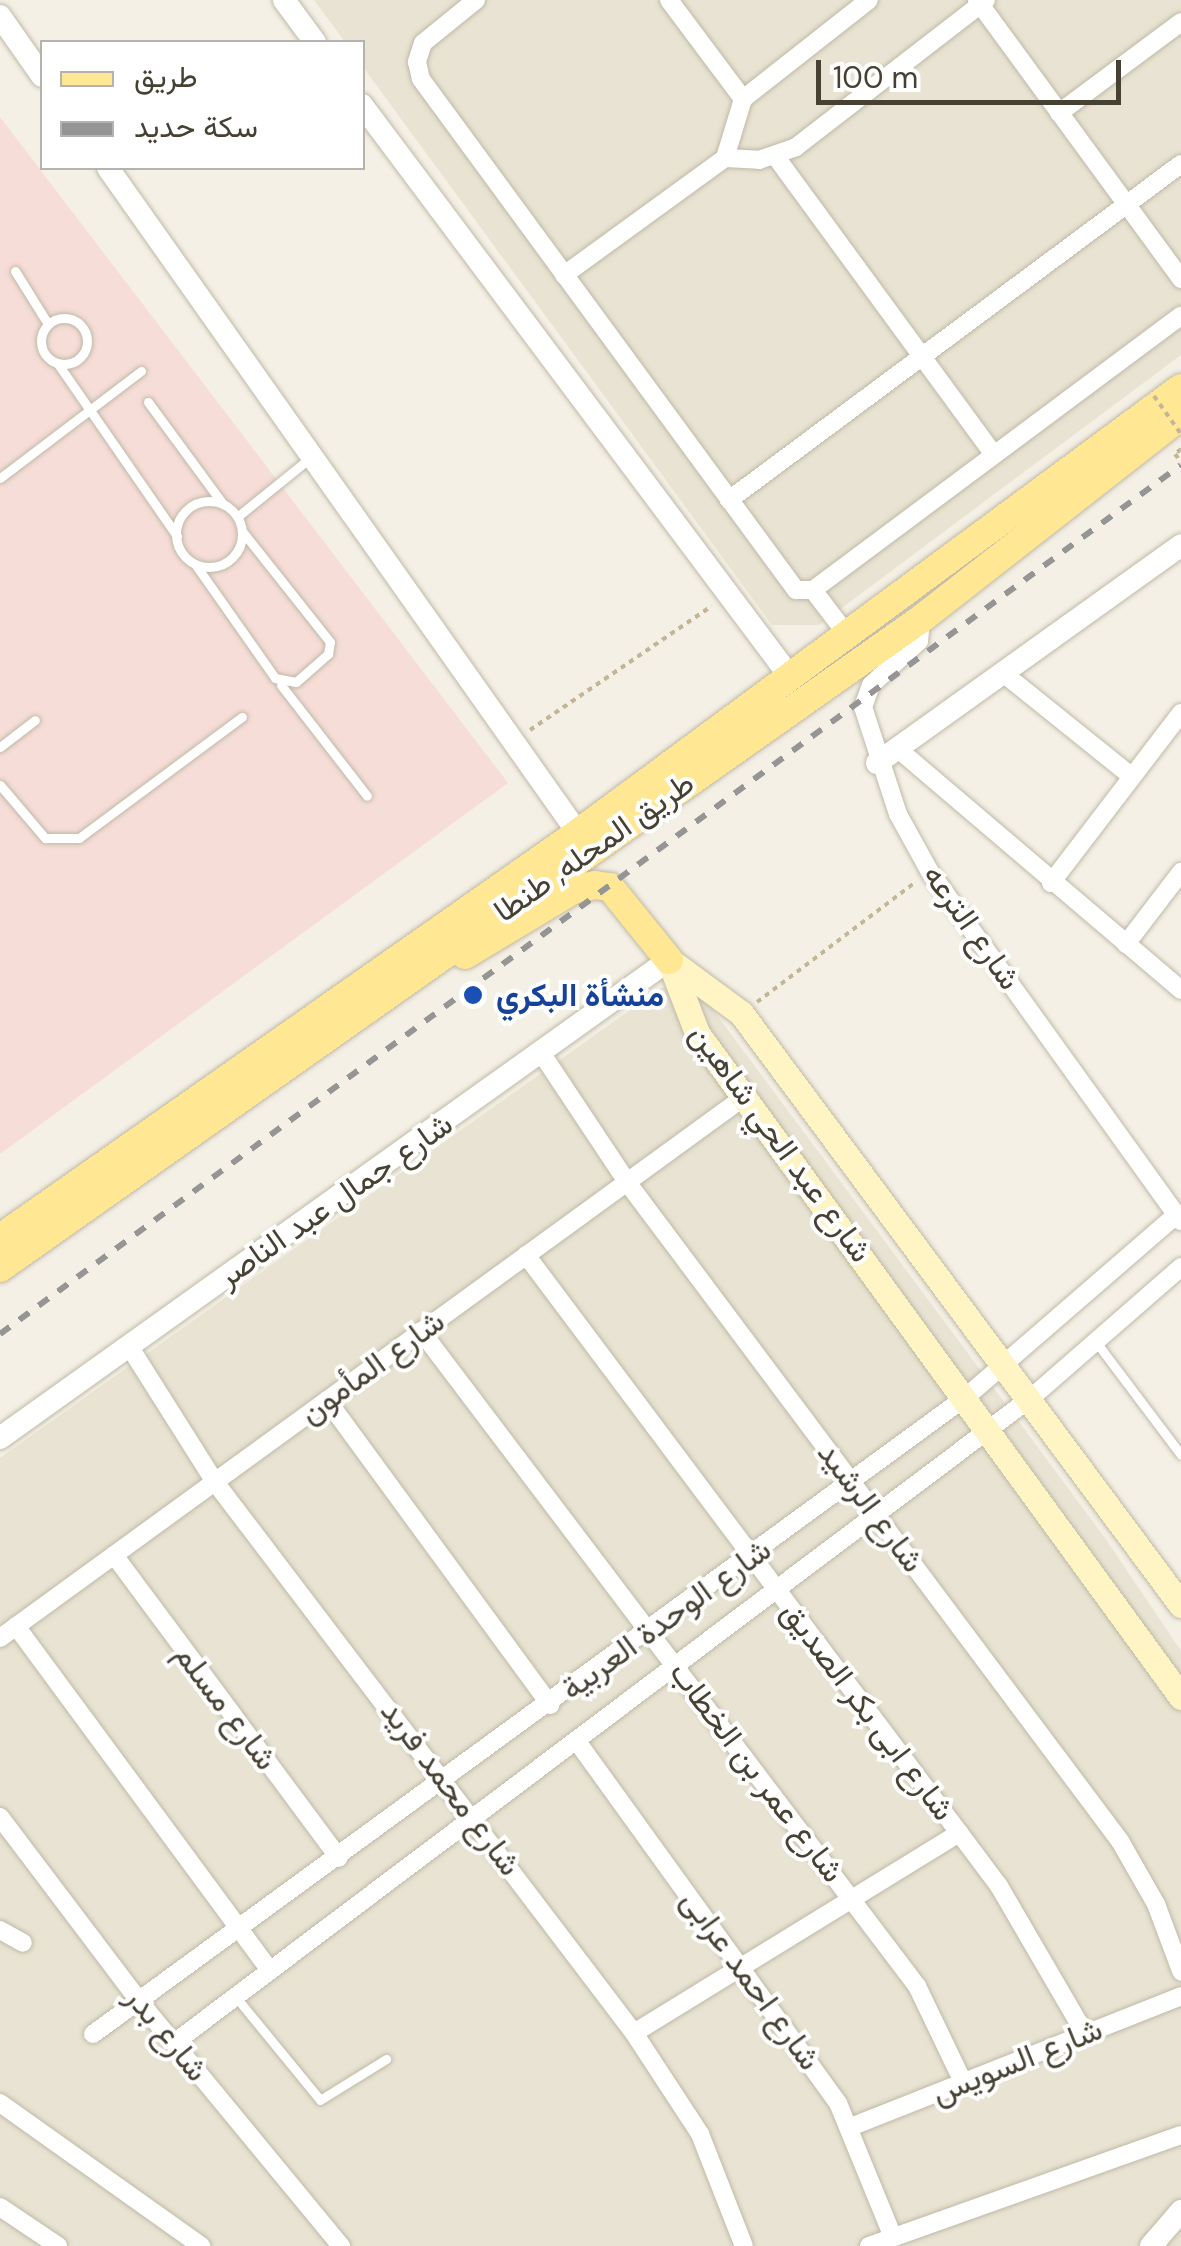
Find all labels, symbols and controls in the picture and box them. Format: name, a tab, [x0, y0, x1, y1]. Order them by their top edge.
legend	[40, 40, 365, 170]
scale bar	[821, 40, 1126, 102]
text: طريق	[134, 57, 198, 96]
text: 100 m	[833, 58, 918, 97]
text: سكة حديد	[134, 107, 258, 146]
street label: طريق المحله, طنطا	[486, 764, 702, 930]
street label: شارع الترعه	[915, 857, 1029, 997]
place label: منشأة البكري	[496, 976, 664, 1014]
marker: منشأة البكري	[460, 982, 486, 1008]
street label: شارع عبد الحي شاهين	[682, 1016, 880, 1270]
street label: شارع جمال عبد الناصر	[210, 1104, 460, 1296]
street label: شارع المأمون	[292, 1302, 452, 1432]
street label: شارع الرشيد	[810, 1434, 932, 1580]
street label: شارع الوحدة العربية	[554, 1530, 778, 1708]
street label: شارع ابى بكر الصديق	[773, 1594, 963, 1828]
street label: شارع مسلم	[166, 1637, 286, 1777]
street label: شارع عمر بن الخطاب	[662, 1654, 852, 1890]
street label: شارع محمد فريد	[373, 1693, 529, 1883]
street label: شارع احمد عرابى	[673, 1883, 829, 2077]
street label: شارع بدر	[117, 1979, 217, 2089]
street label: شارع السويس	[926, 2009, 1108, 2113]

